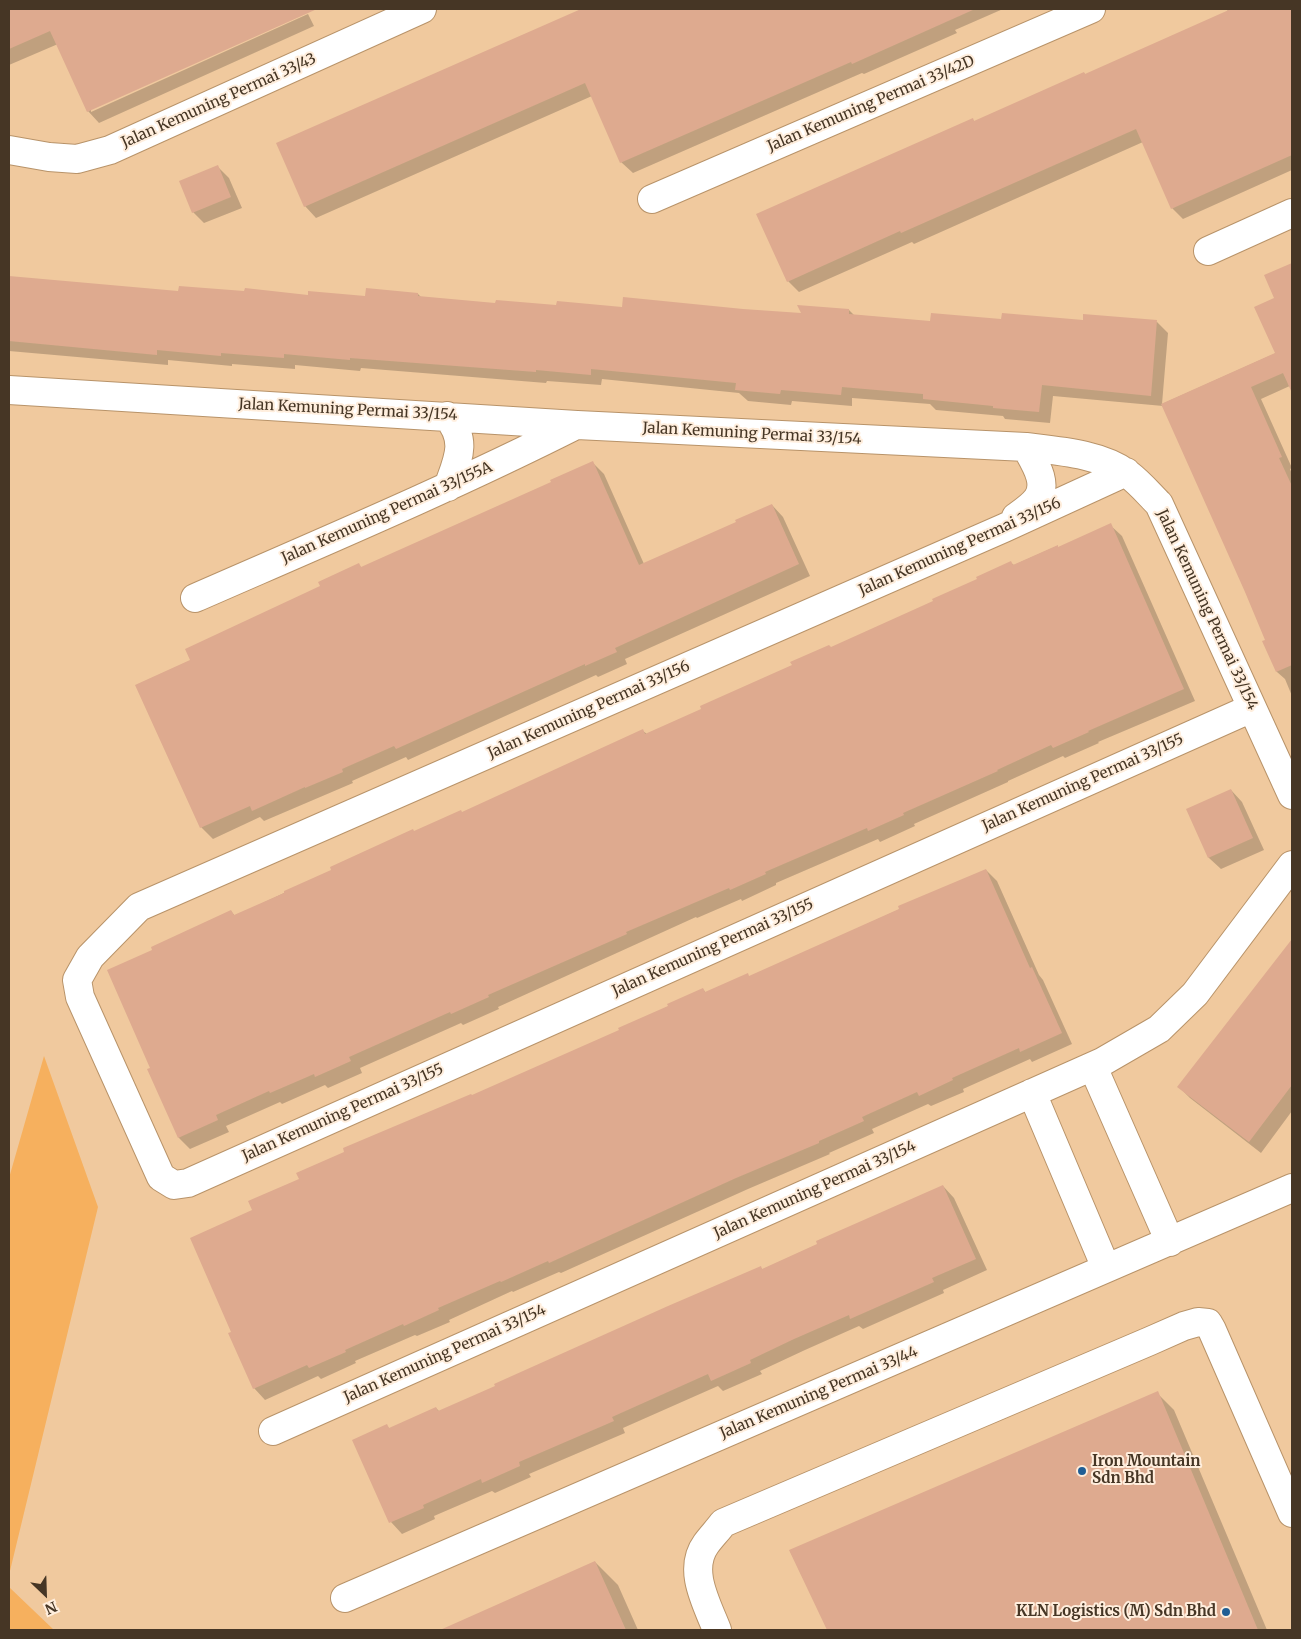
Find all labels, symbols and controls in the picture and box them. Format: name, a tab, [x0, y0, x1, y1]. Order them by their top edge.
street label: Jalan Kemuning Permai 33/43	[119, 50, 319, 152]
street label: Jalan Kemuning Permai 33/42D	[765, 52, 977, 156]
street label: Jalan Kemuning Permai 33/154	[238, 395, 458, 425]
street label: Jalan Kemuning Permai 33/154	[642, 419, 862, 449]
street label: Jalan Kemuning Permai 33/155A	[279, 458, 495, 568]
street label: Jalan Kemuning Permai 33/156	[856, 494, 1064, 600]
street label: Jalan Kemuning Permai 33/154	[1152, 507, 1262, 713]
street label: Jalan Kemuning Permai 33/156	[485, 657, 693, 763]
street label: Jalan Kemuning Permai 33/155	[980, 730, 1186, 836]
street label: Jalan Kemuning Permai 33/155	[610, 895, 816, 1001]
street label: Jalan Kemuning Permai 33/155	[240, 1060, 446, 1166]
street label: Jalan Kemuning Permai 33/154	[711, 1137, 919, 1243]
street label: Jalan Kemuning Permai 33/154	[341, 1301, 549, 1407]
street label: Jalan Kemuning Permai 33/44	[717, 1343, 921, 1443]
place label: Iron Mountain Sdn Bhd	[1092, 1453, 1200, 1488]
marker: Iron Mountain Sdn Bhd	[1076, 1465, 1088, 1477]
north arrow	[20, 1569, 70, 1619]
text: N	[42, 1597, 60, 1618]
place label: KLN Logistics (M) Sdn Bhd	[1016, 1603, 1216, 1621]
marker: KLN Logistics (M) Sdn Bhd	[1220, 1606, 1232, 1618]

